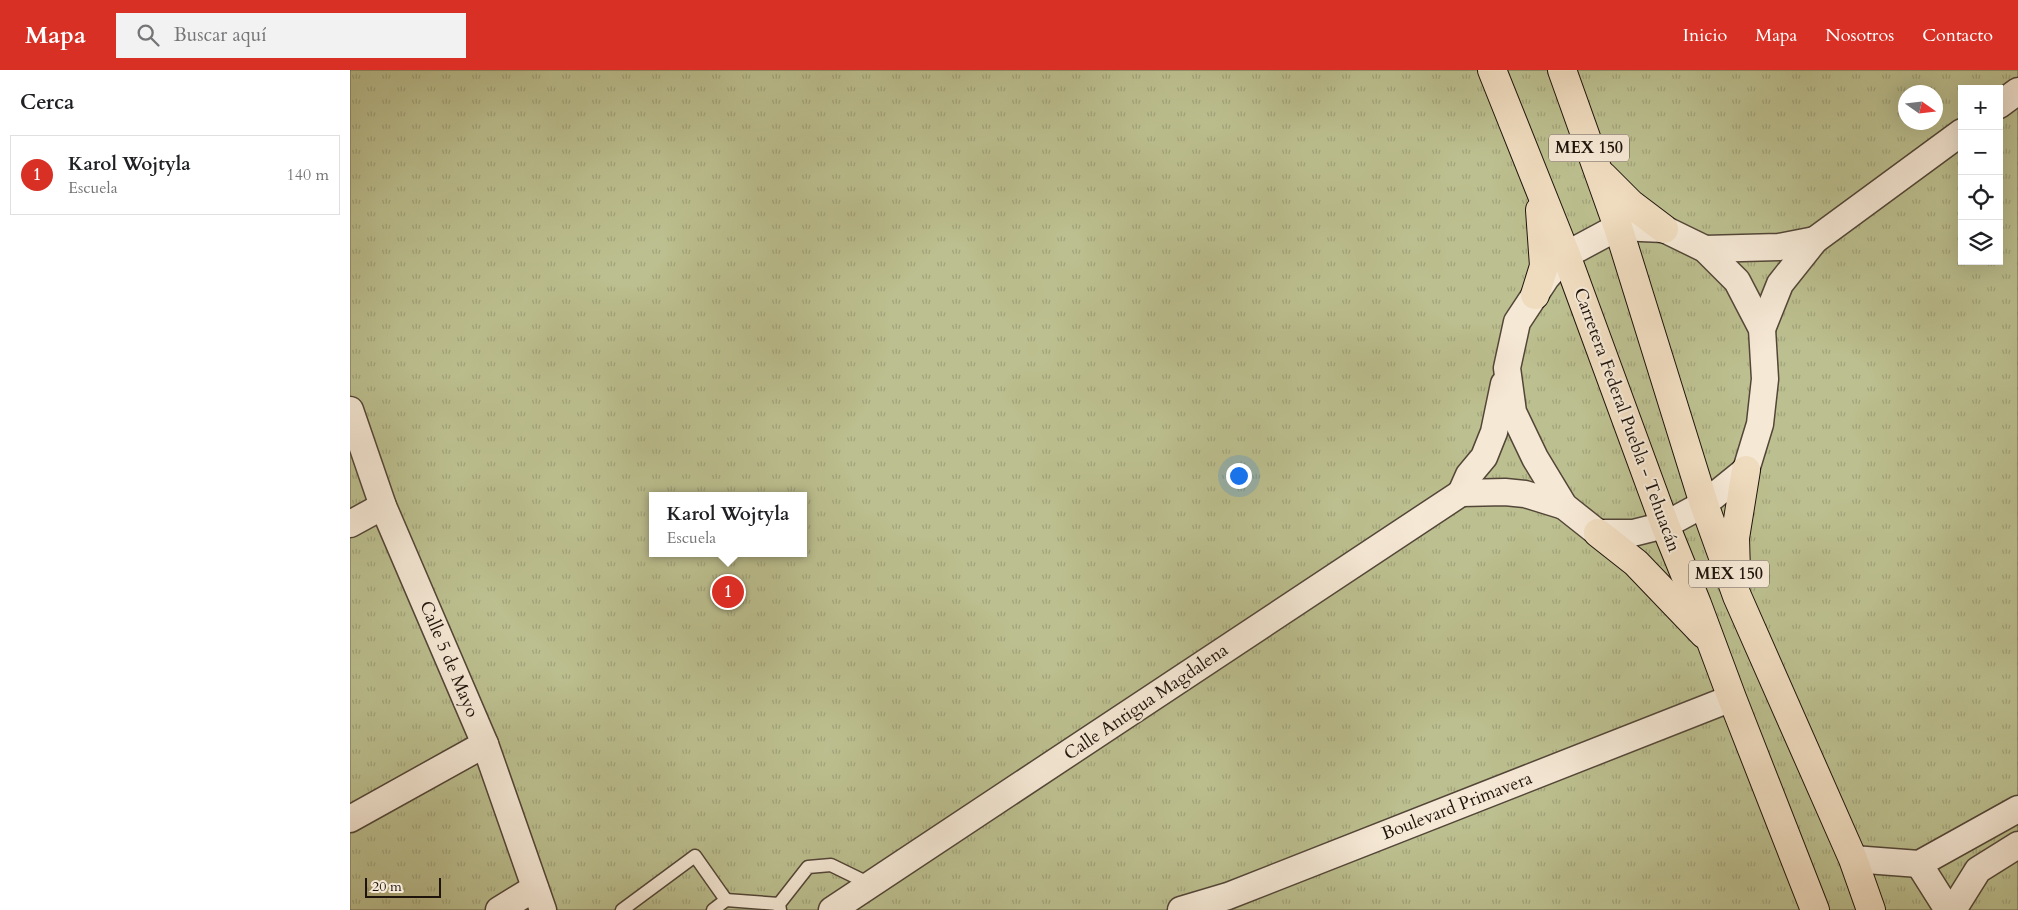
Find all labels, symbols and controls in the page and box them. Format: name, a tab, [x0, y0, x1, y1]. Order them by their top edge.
search box	[116, 13, 466, 58]
text: Mapa	[25, 19, 86, 52]
icon: search	[134, 21, 162, 49]
text: Buscar aquí	[174, 22, 267, 48]
text: Inicio	[1683, 23, 1727, 48]
text: Mapa	[1755, 23, 1797, 48]
text: Nosotros	[1825, 23, 1894, 48]
text: Contacto	[1922, 23, 1993, 48]
north arrow	[1898, 85, 1943, 130]
map controls	[1958, 85, 2003, 265]
button: +	[1958, 85, 2003, 130]
text: Cerca	[20, 88, 74, 117]
button: −	[1958, 130, 2003, 175]
road number: MEX 150	[1549, 134, 1629, 162]
text: Karol Wojtyla	[68, 151, 191, 177]
text: 1	[33, 164, 41, 186]
text: 140 m	[287, 164, 329, 186]
button: locate	[1958, 175, 2003, 220]
text: Escuela	[68, 177, 118, 199]
button: layers	[1958, 220, 2003, 265]
street label: Carretera Federal Puebla - Tehuacán	[1567, 284, 1687, 556]
your location	[1226, 463, 1252, 489]
popup	[649, 492, 807, 557]
text: Karol Wojtyla	[667, 501, 789, 527]
text: Escuela	[667, 527, 716, 549]
road number: MEX 150	[1689, 560, 1769, 588]
pin: 1	[712, 573, 744, 611]
street label: Calle 5 de Mayo	[413, 597, 485, 721]
street label: Calle Antigua Magdalena	[1059, 638, 1233, 766]
street label: Boulevard Primavera	[1378, 766, 1536, 846]
scale bar	[365, 875, 441, 898]
text: 20 m	[372, 877, 402, 896]

